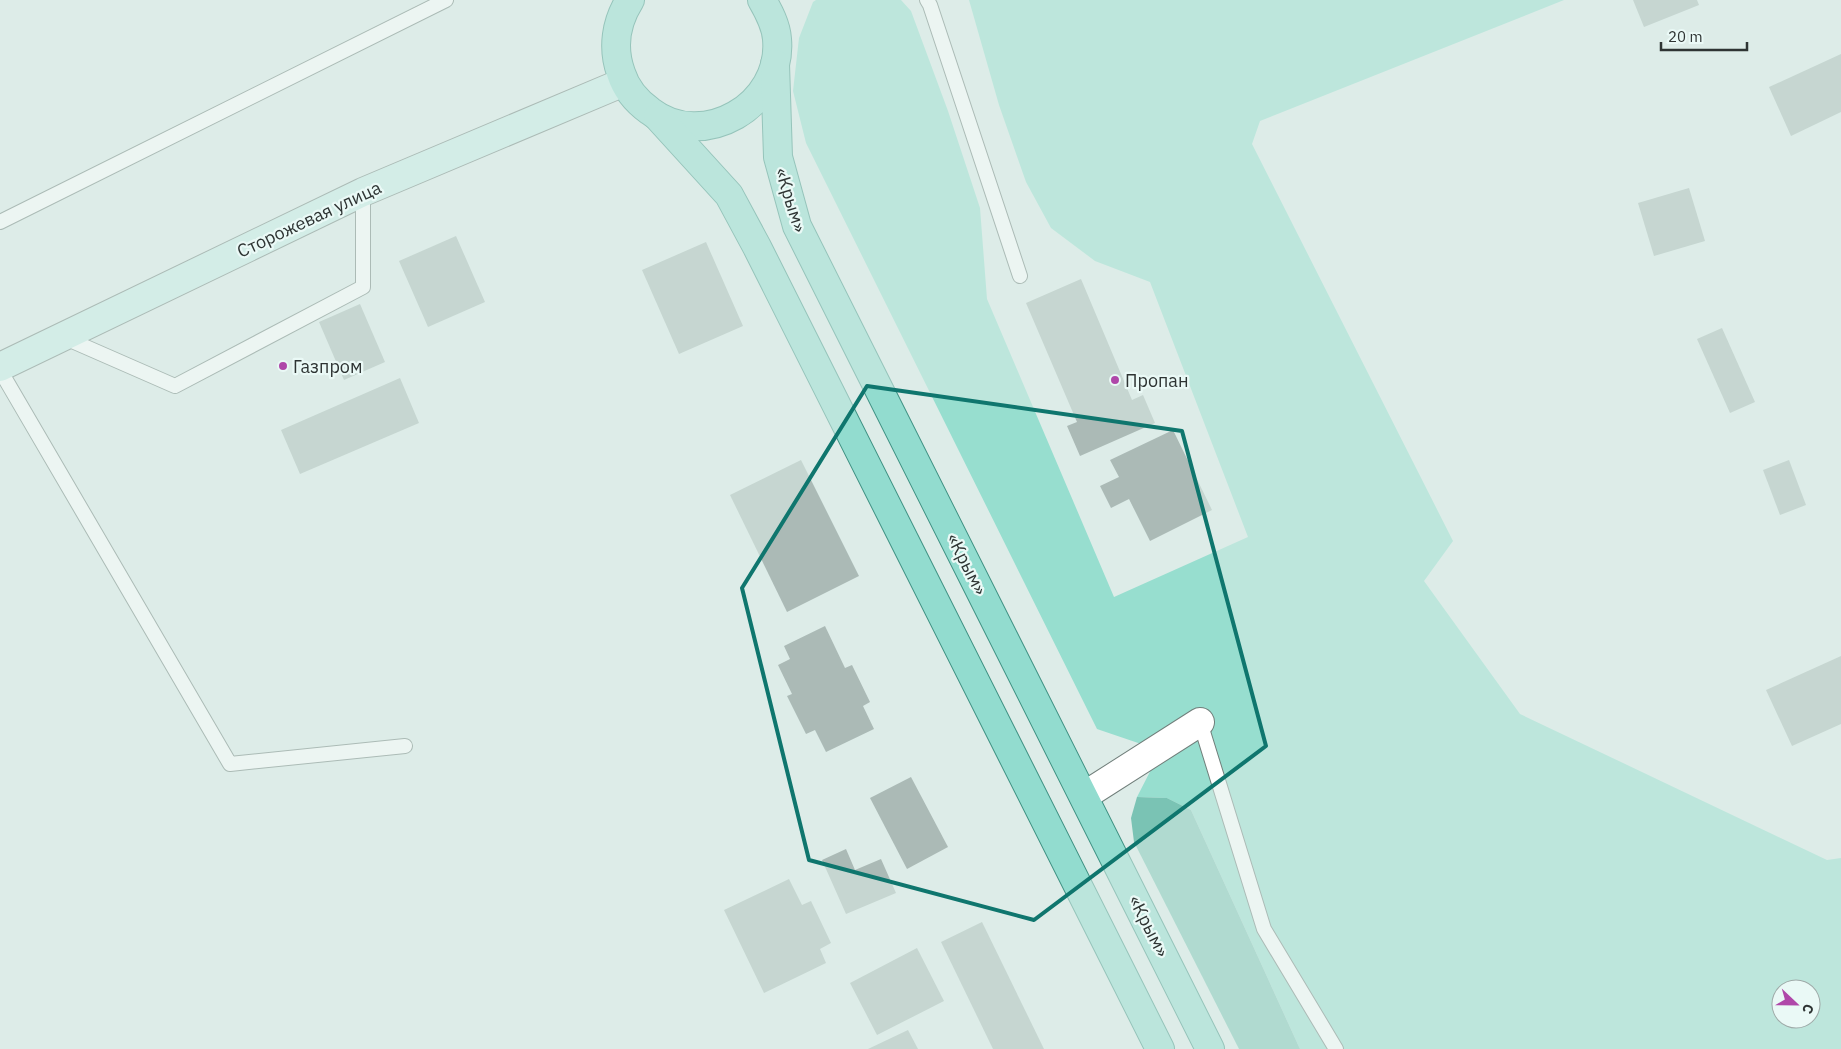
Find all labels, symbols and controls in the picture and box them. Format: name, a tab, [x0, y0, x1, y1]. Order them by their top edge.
scale bar	[1661, 20, 1747, 52]
text: 20 m	[1668, 27, 1703, 46]
street label: «Крым»	[770, 165, 812, 235]
street label: Сторожевая улица	[233, 175, 385, 262]
place label: Газпром	[293, 355, 362, 378]
marker: Газпром	[277, 360, 289, 372]
place label: Пропан	[1125, 369, 1189, 392]
marker: Пропан	[1109, 374, 1121, 386]
street label: «Крым»	[942, 529, 992, 599]
street label: «Крым»	[1124, 891, 1174, 961]
north arrow	[1771, 979, 1821, 1029]
text: С	[1798, 1001, 1818, 1016]

